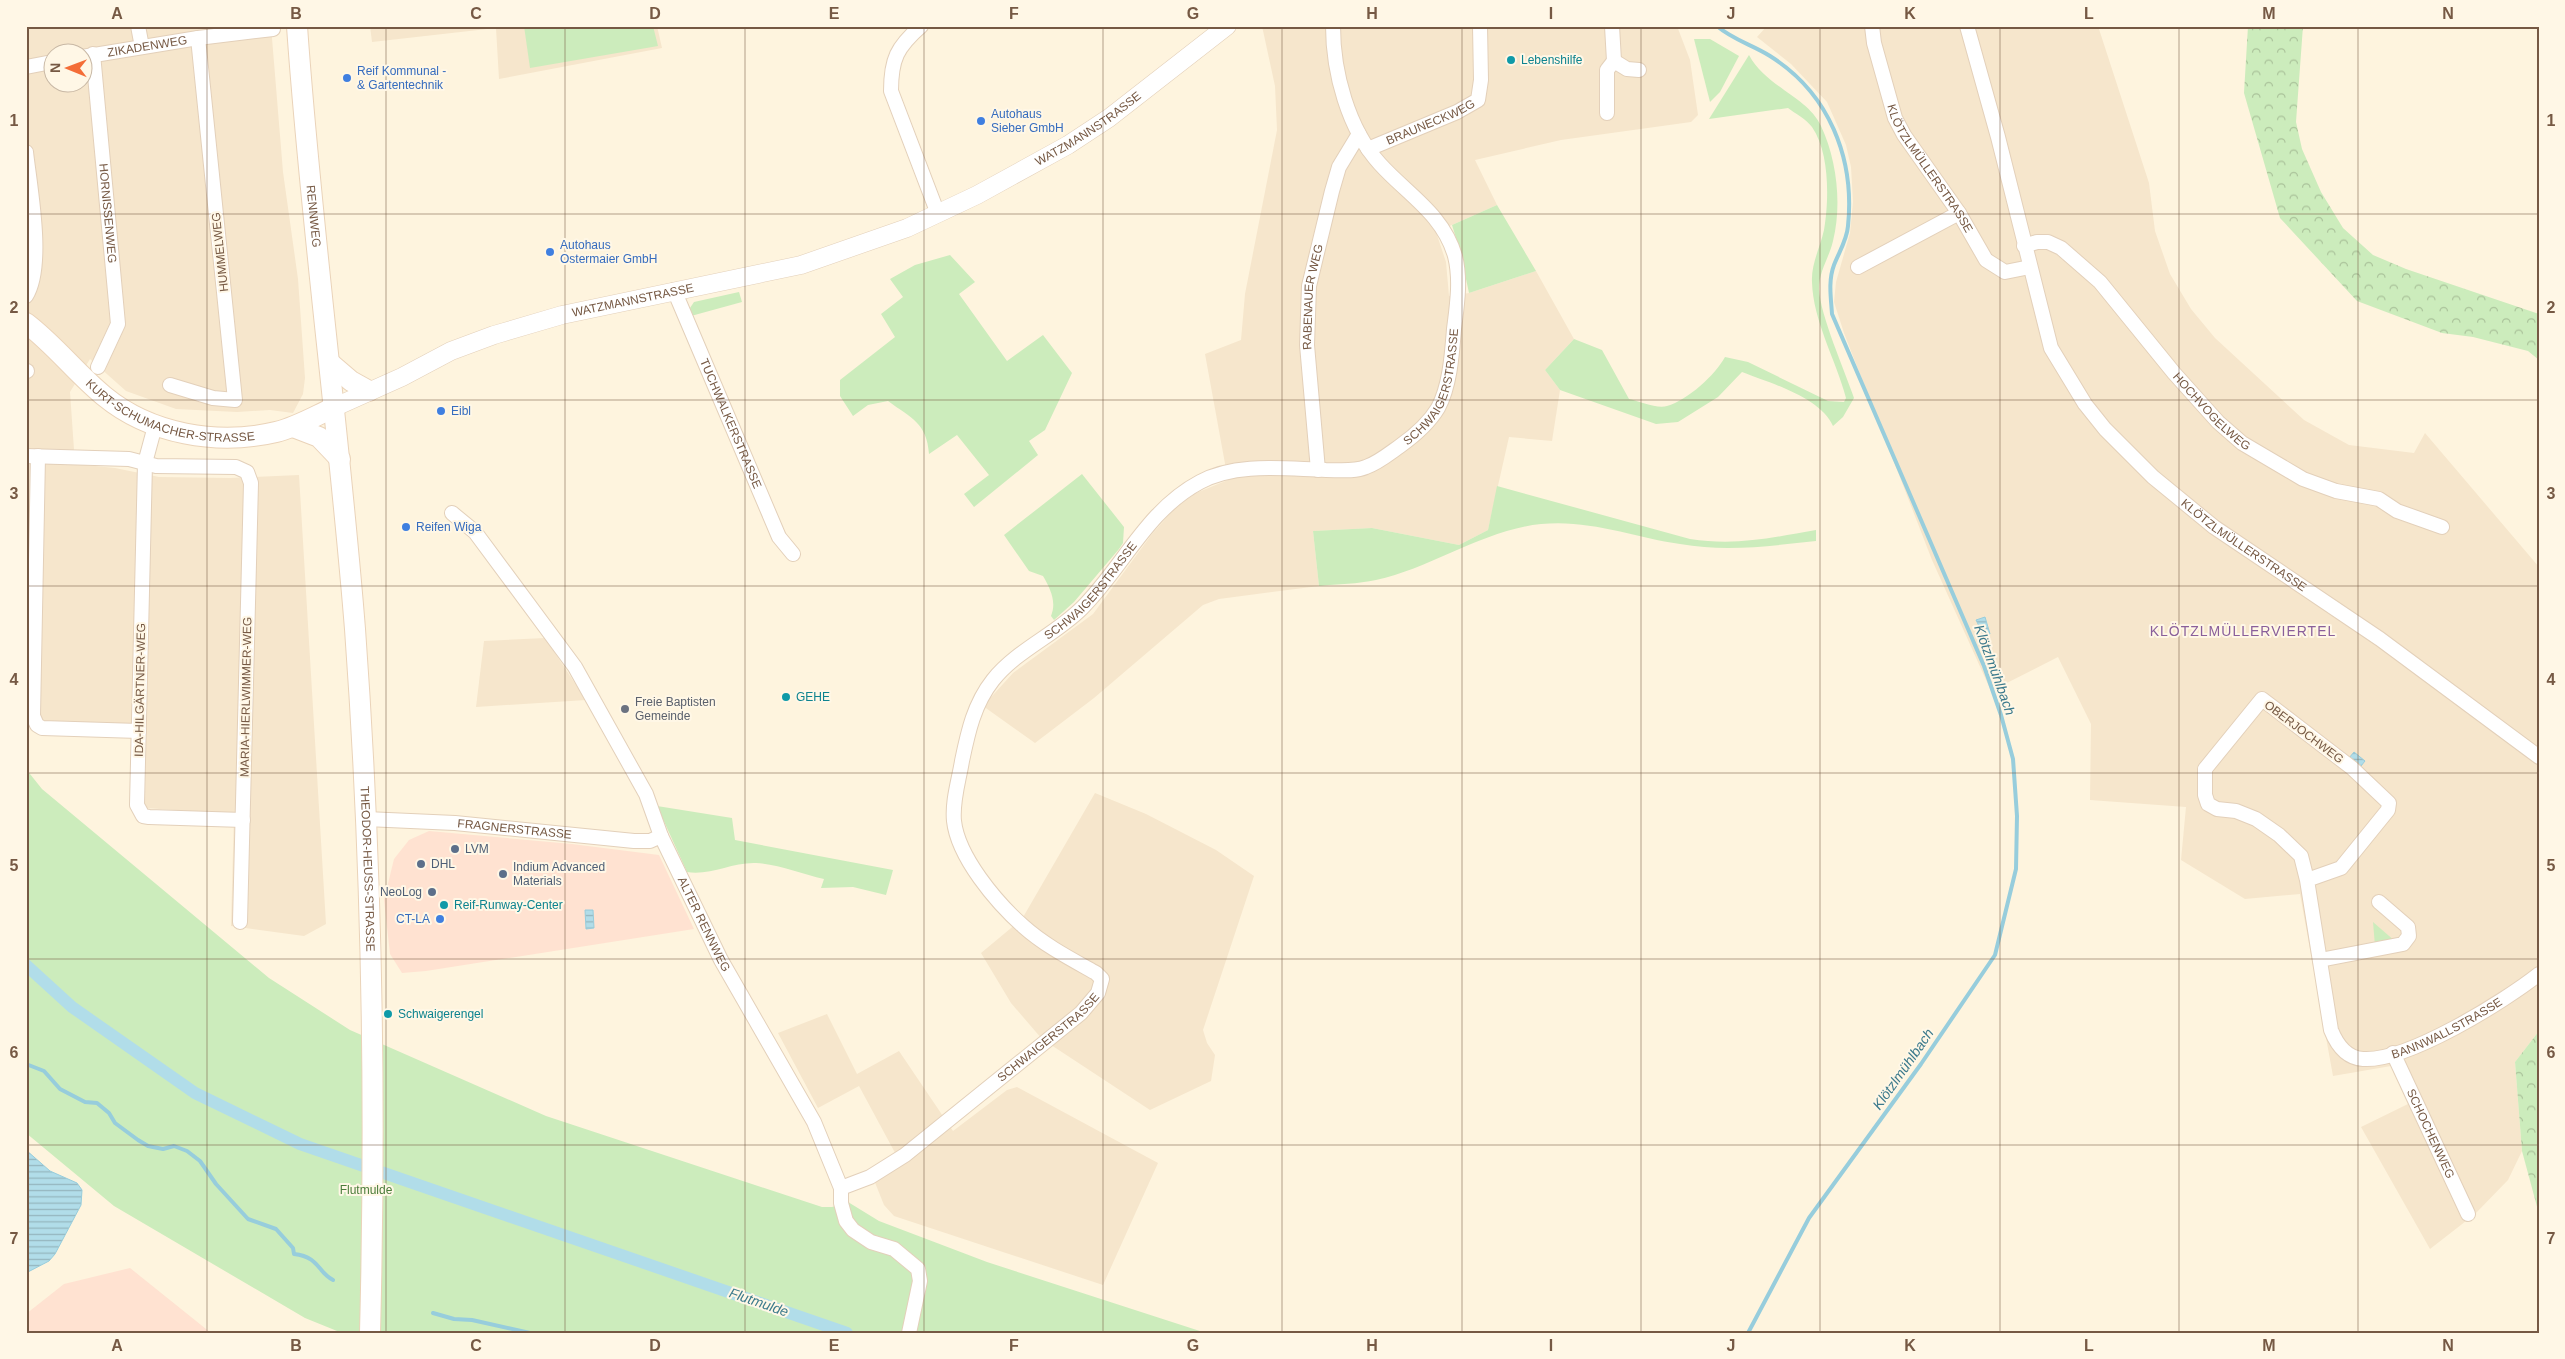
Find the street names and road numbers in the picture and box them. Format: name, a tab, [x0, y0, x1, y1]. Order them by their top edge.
street label: ZIKADENWEG	[106, 33, 188, 60]
street label: WATZMANNSTRASSE	[1033, 89, 1144, 169]
street label: BRAUNECKWEG	[1384, 96, 1477, 148]
street label: KLÖTZLMÜLLERSTRASSE	[1884, 103, 1976, 235]
street label: HORNISSENWEG	[96, 163, 119, 264]
street label: RENNWEG	[304, 184, 324, 248]
street label: HUMMELWEG	[209, 212, 231, 292]
street label: RABENAUER WEG	[1300, 243, 1326, 350]
street label: WATZMANNSTRASSE	[571, 281, 695, 320]
street label: SCHWAIGERSTRASSE	[1400, 328, 1461, 448]
street label: TUCHWALKERSTRASSE	[697, 356, 765, 490]
street label: HOCHVOGELWEG	[2170, 370, 2253, 453]
street label: KURT-SCHUMACHER-STRASSE	[83, 376, 255, 445]
street label: KLÖTZLMÜLLERSTRASSE	[2178, 496, 2309, 594]
street label: SCHWAIGERSTRASSE	[1041, 539, 1140, 643]
street label: MARIA-HIERLWIMMER-WEG	[238, 617, 254, 777]
street label: IDA-HILGÄRTNER-WEG	[132, 623, 148, 757]
street label: OBERJOCHWEG	[2262, 698, 2346, 766]
street label: THEODOR-HEUSS-STRASSE	[357, 786, 377, 952]
street label: FRAGNERSTRASSE	[457, 816, 572, 842]
street label: ALTER RENNWEG	[675, 874, 733, 974]
street label: SCHWAIGERSTRASSE	[995, 990, 1102, 1085]
street label: BANNWALLSTRASSE	[2390, 995, 2505, 1062]
street label: SCHOCHENWEG	[2404, 1087, 2457, 1181]

